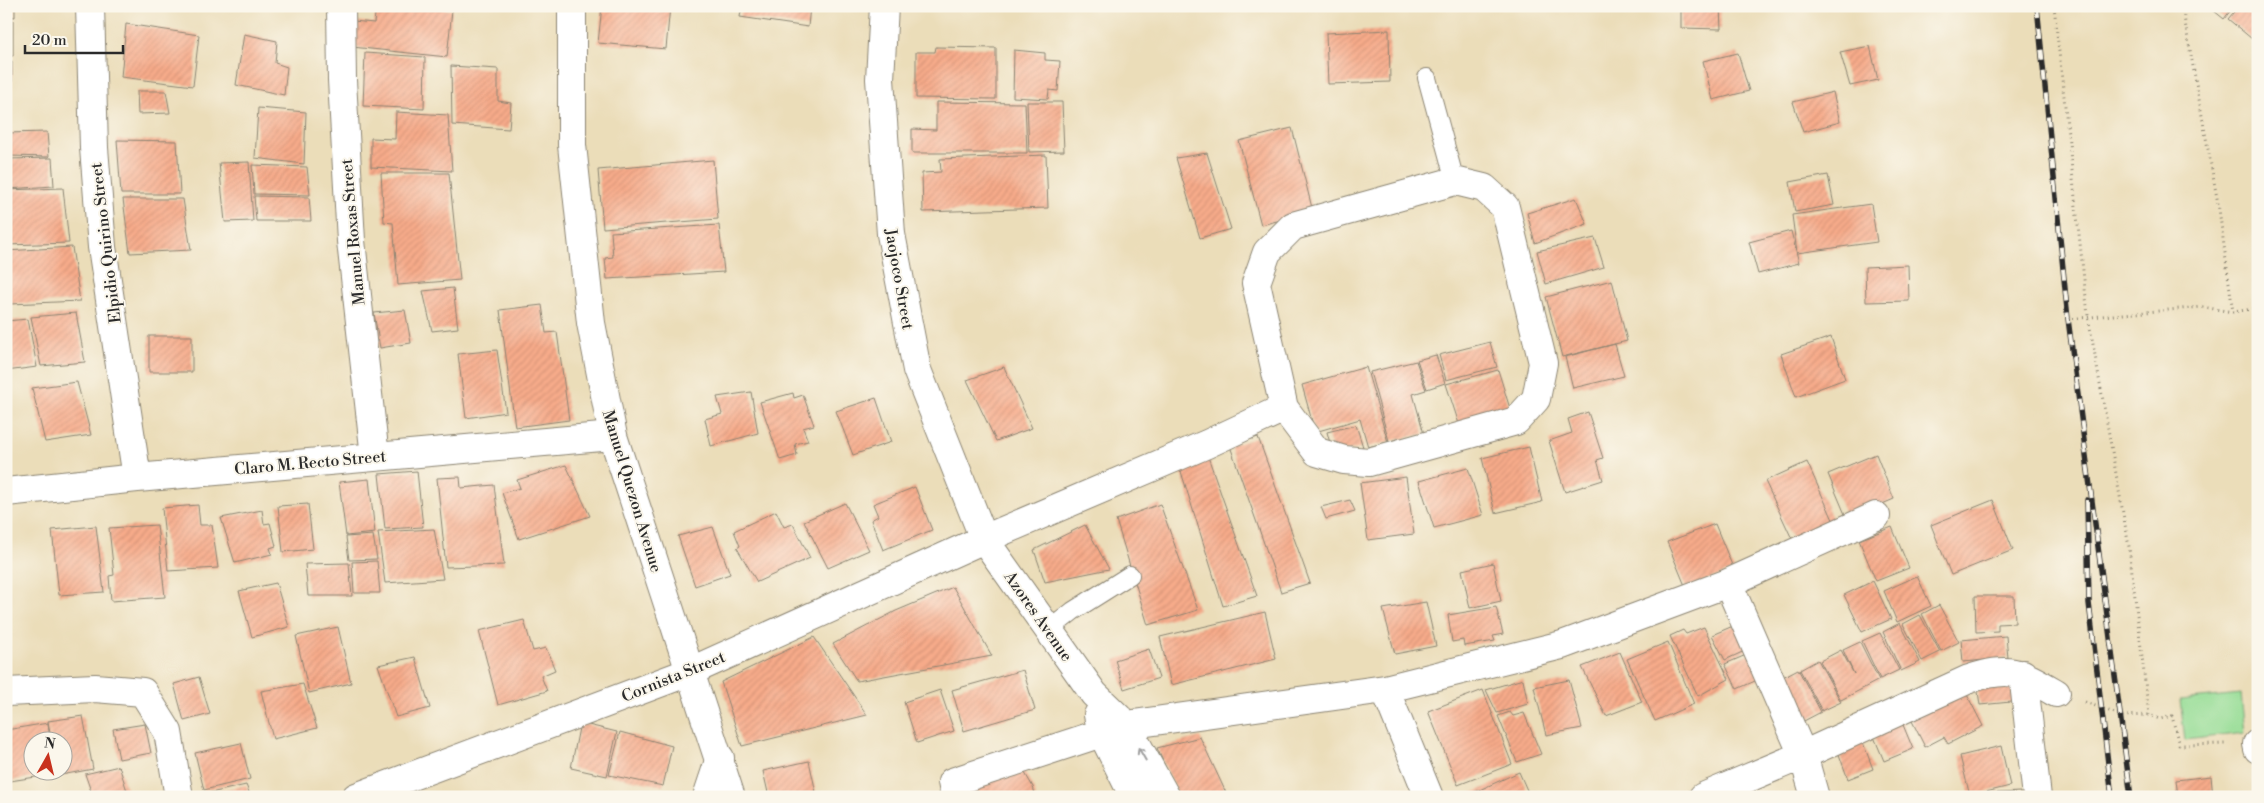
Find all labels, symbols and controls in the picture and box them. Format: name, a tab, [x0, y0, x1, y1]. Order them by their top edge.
scale bar	[25, 22, 122, 54]
text: 20 m	[32, 31, 67, 50]
street label: Manuel Roxas Street	[337, 158, 369, 306]
street label: Elpidio Quirino Street	[86, 161, 126, 324]
street label: Jaojoco Street	[880, 226, 918, 331]
street label: Manuel Quezon Avenue	[598, 408, 666, 575]
street label: Claro M. Recto Street	[233, 446, 387, 480]
street label: Azores Avenue	[999, 567, 1077, 666]
street label: Cornista Street	[619, 647, 728, 707]
north arrow	[22, 730, 72, 780]
text: N	[43, 734, 56, 754]
one-way arrow	[1137, 747, 1147, 762]

